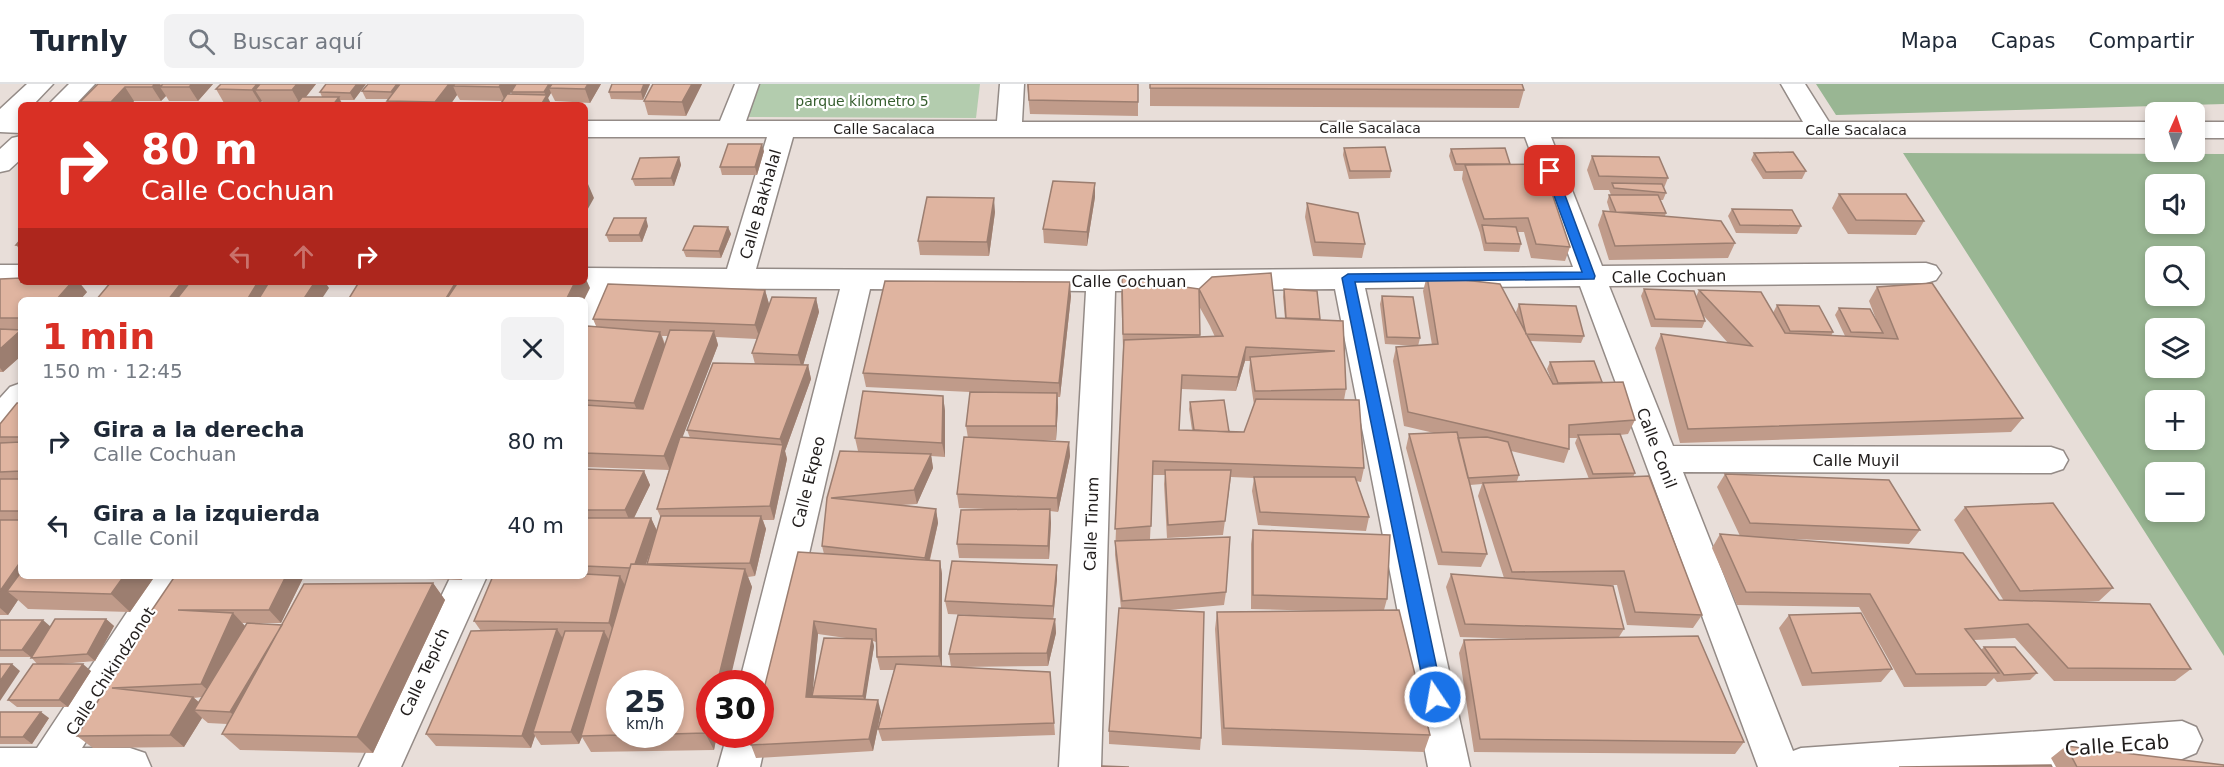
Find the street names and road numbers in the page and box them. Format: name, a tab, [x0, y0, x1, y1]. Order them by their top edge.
street label: Calle Sacalaca	[1319, 120, 1421, 136]
street label: Calle Sacalaca	[833, 121, 935, 137]
street label: Calle Sacalaca	[1805, 122, 1907, 138]
street label: Calle Bakhalal	[736, 147, 785, 261]
street label: Calle Cochuan	[1611, 266, 1727, 287]
street label: Calle Cochuan	[1072, 272, 1186, 291]
street label: Calle Conil	[1632, 405, 1681, 491]
street label: Calle Ekpeo	[788, 434, 829, 530]
street label: Calle Muyil	[1812, 451, 1900, 470]
street label: Calle Tinum	[1080, 477, 1103, 572]
street label: Calle Chikindzonot	[62, 604, 159, 739]
street label: Calle Tepich	[396, 625, 453, 719]
street label: Calle Ecab	[2064, 729, 2170, 761]

